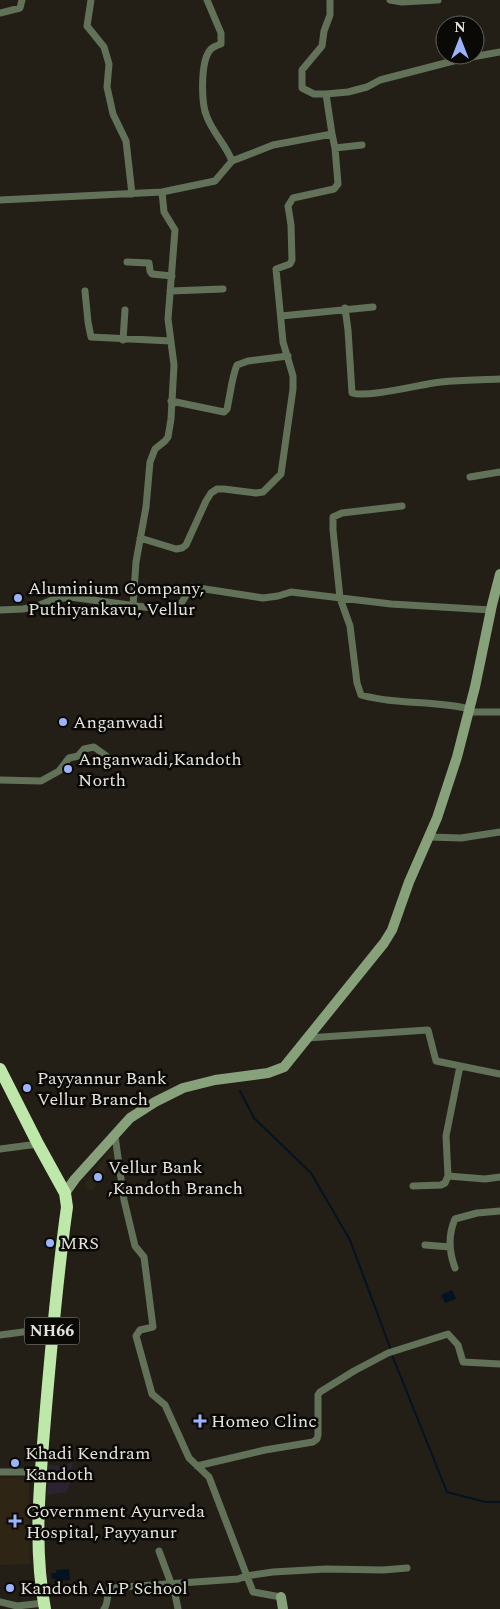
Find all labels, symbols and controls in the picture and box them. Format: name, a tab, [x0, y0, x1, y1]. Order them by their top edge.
north arrow	[435, 15, 485, 65]
text: N	[454, 17, 466, 38]
place label: Aluminium Company, Puthiyankavu, Vellur	[28, 575, 204, 623]
marker: Aluminium Company, Puthiyankavu, Vellur	[12, 592, 24, 604]
place label: Anganwadi	[73, 709, 164, 736]
marker: Anganwadi	[57, 716, 69, 728]
place label: Anganwadi,Kandoth North	[78, 746, 242, 794]
marker: Anganwadi,Kandoth North	[62, 763, 74, 775]
place label: Payyannur Bank Vellur Branch	[37, 1065, 167, 1113]
marker: Payyannur Bank Vellur Branch	[21, 1082, 33, 1094]
place label: Vellur Bank ,Kandoth Branch	[108, 1154, 243, 1202]
marker: Vellur Bank ,Kandoth Branch	[92, 1171, 104, 1183]
place label: MRS	[60, 1230, 99, 1257]
marker: MRS	[44, 1237, 56, 1249]
road number: NH66	[24, 1318, 80, 1344]
place label: Homeo Clinc	[211, 1408, 317, 1435]
marker: Homeo Clinc	[193, 1414, 207, 1428]
place label: Khadi Kendram Kandoth	[25, 1440, 150, 1488]
marker: Khadi Kendram Kandoth	[9, 1457, 21, 1469]
place label: Government Ayurveda Hospital, Payyanur	[26, 1498, 205, 1546]
marker: Government Ayurveda Hospital, Payyanur	[8, 1514, 22, 1528]
place label: Kandoth ALP School	[20, 1575, 188, 1602]
marker: Kandoth ALP School	[4, 1582, 16, 1594]

